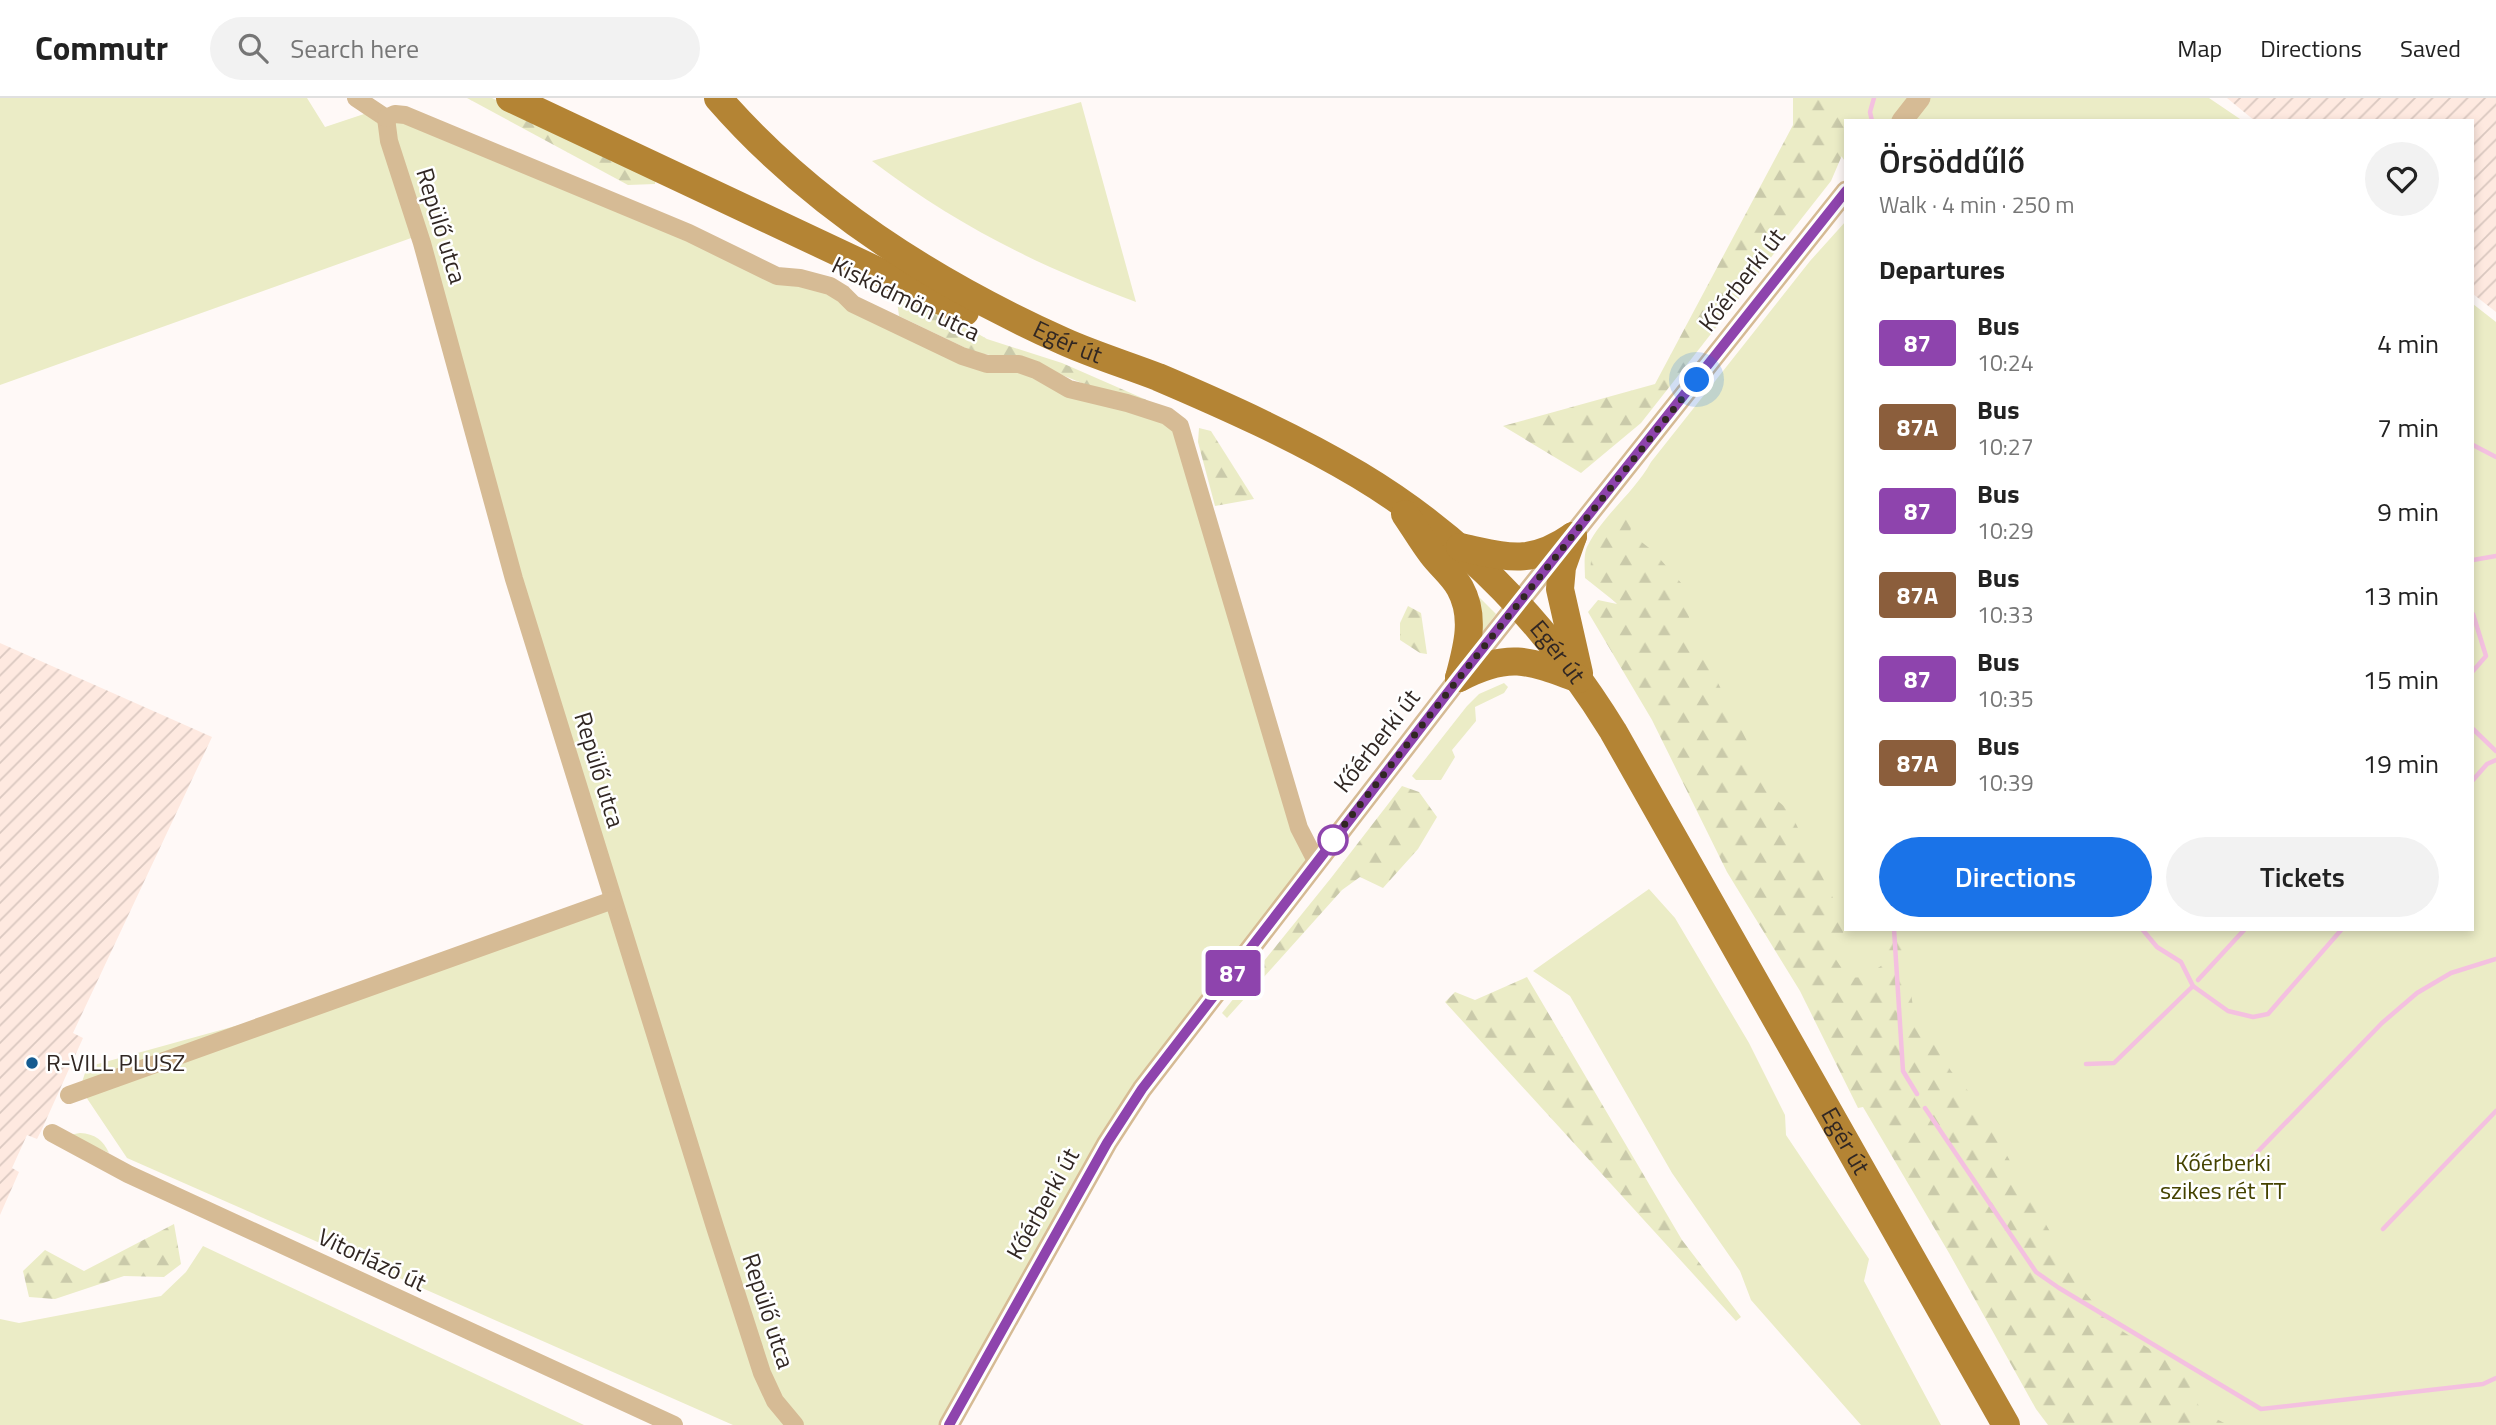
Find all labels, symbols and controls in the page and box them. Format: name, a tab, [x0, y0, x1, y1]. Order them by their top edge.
search box	[210, 17, 700, 80]
text: Commutr	[35, 23, 168, 73]
icon: search	[234, 29, 272, 67]
text: Search here	[290, 29, 419, 68]
text: Map	[2177, 30, 2222, 66]
text: Directions	[2260, 30, 2362, 66]
text: Saved	[2400, 30, 2461, 66]
text: Örsöddűlő	[1879, 136, 2025, 186]
button: heart	[2365, 142, 2439, 216]
street label: Repülő utca	[407, 163, 477, 288]
text: Walk · 4 min · 250 m	[1879, 187, 2075, 222]
street label: Kőérberki út	[1689, 220, 1794, 339]
street label: Kisködmön utca	[826, 247, 987, 350]
text: Departures	[1879, 250, 2005, 289]
text: Bus	[1977, 306, 2019, 345]
street label: Egér út	[1027, 311, 1108, 372]
text: 4 min	[2377, 324, 2439, 363]
text: 87	[1904, 325, 1931, 361]
text: 10:24	[1977, 345, 2034, 380]
your location	[1679, 362, 1714, 397]
text: Bus	[1977, 390, 2019, 429]
text: 7 min	[2377, 408, 2439, 447]
text: 87A	[1897, 409, 1938, 445]
text: 10:27	[1977, 429, 2034, 464]
text: Bus	[1977, 474, 2019, 513]
text: 9 min	[2377, 492, 2439, 531]
text: 87	[1904, 493, 1931, 529]
text: 10:29	[1977, 513, 2034, 548]
text: Bus	[1977, 558, 2019, 597]
text: 13 min	[2363, 576, 2439, 615]
text: 87A	[1897, 577, 1938, 613]
text: 10:33	[1977, 597, 2034, 632]
street label: Egér út	[1522, 612, 1595, 691]
text: Bus	[1977, 642, 2019, 681]
text: 15 min	[2363, 660, 2439, 699]
text: 87	[1904, 661, 1931, 697]
street label: Kőérberki út	[1324, 681, 1429, 800]
text: 10:35	[1977, 681, 2034, 716]
street label: Repülő utca	[565, 707, 635, 832]
text: Bus	[1977, 726, 2019, 765]
text: 19 min	[2363, 744, 2439, 783]
text: 87A	[1897, 745, 1938, 781]
text: 10:39	[1977, 765, 2034, 800]
unlabelled marker	[1318, 825, 1348, 855]
button: Directions	[1879, 837, 2152, 917]
button: Tickets	[2166, 837, 2439, 917]
line badge: 87	[1202, 950, 1264, 996]
text: 87	[1220, 955, 1246, 991]
place label: R-VILL PLUSZ	[46, 1044, 185, 1080]
marker: R-VILL PLUSZ	[24, 1055, 40, 1071]
street label: Egér út	[1813, 1100, 1880, 1181]
street label: Kőérberki út	[997, 1141, 1088, 1266]
park label: Kőérberki szikes rét TT	[2160, 1144, 2286, 1208]
street label: Vitorlázó út	[312, 1218, 433, 1300]
street label: Repülő utca	[733, 1248, 804, 1373]

